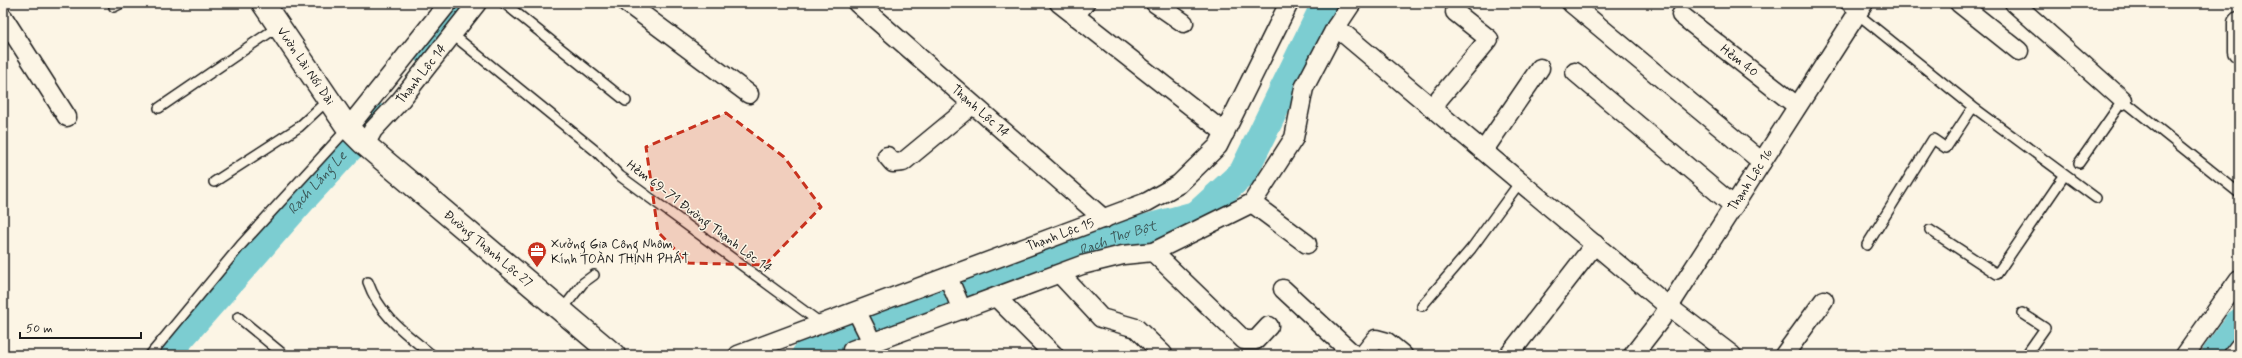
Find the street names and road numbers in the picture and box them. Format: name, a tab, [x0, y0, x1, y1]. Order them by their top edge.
street label: Vườn Lài Nối Dài	[273, 23, 338, 108]
street label: Thạnh Lộc 14	[392, 40, 450, 108]
street label: Hẻm 40	[1717, 40, 1762, 81]
street label: Thạnh Lộc 14	[948, 81, 1013, 141]
street label: Thạnh Lộc 16	[1724, 145, 1777, 214]
street label: Hẻm 69-71 Đường Thạnh Lộc 14	[622, 157, 775, 279]
street label: Đường Thạnh Lộc 27	[440, 206, 536, 291]
street label: Thạnh Lộc 15	[1024, 214, 1097, 255]

